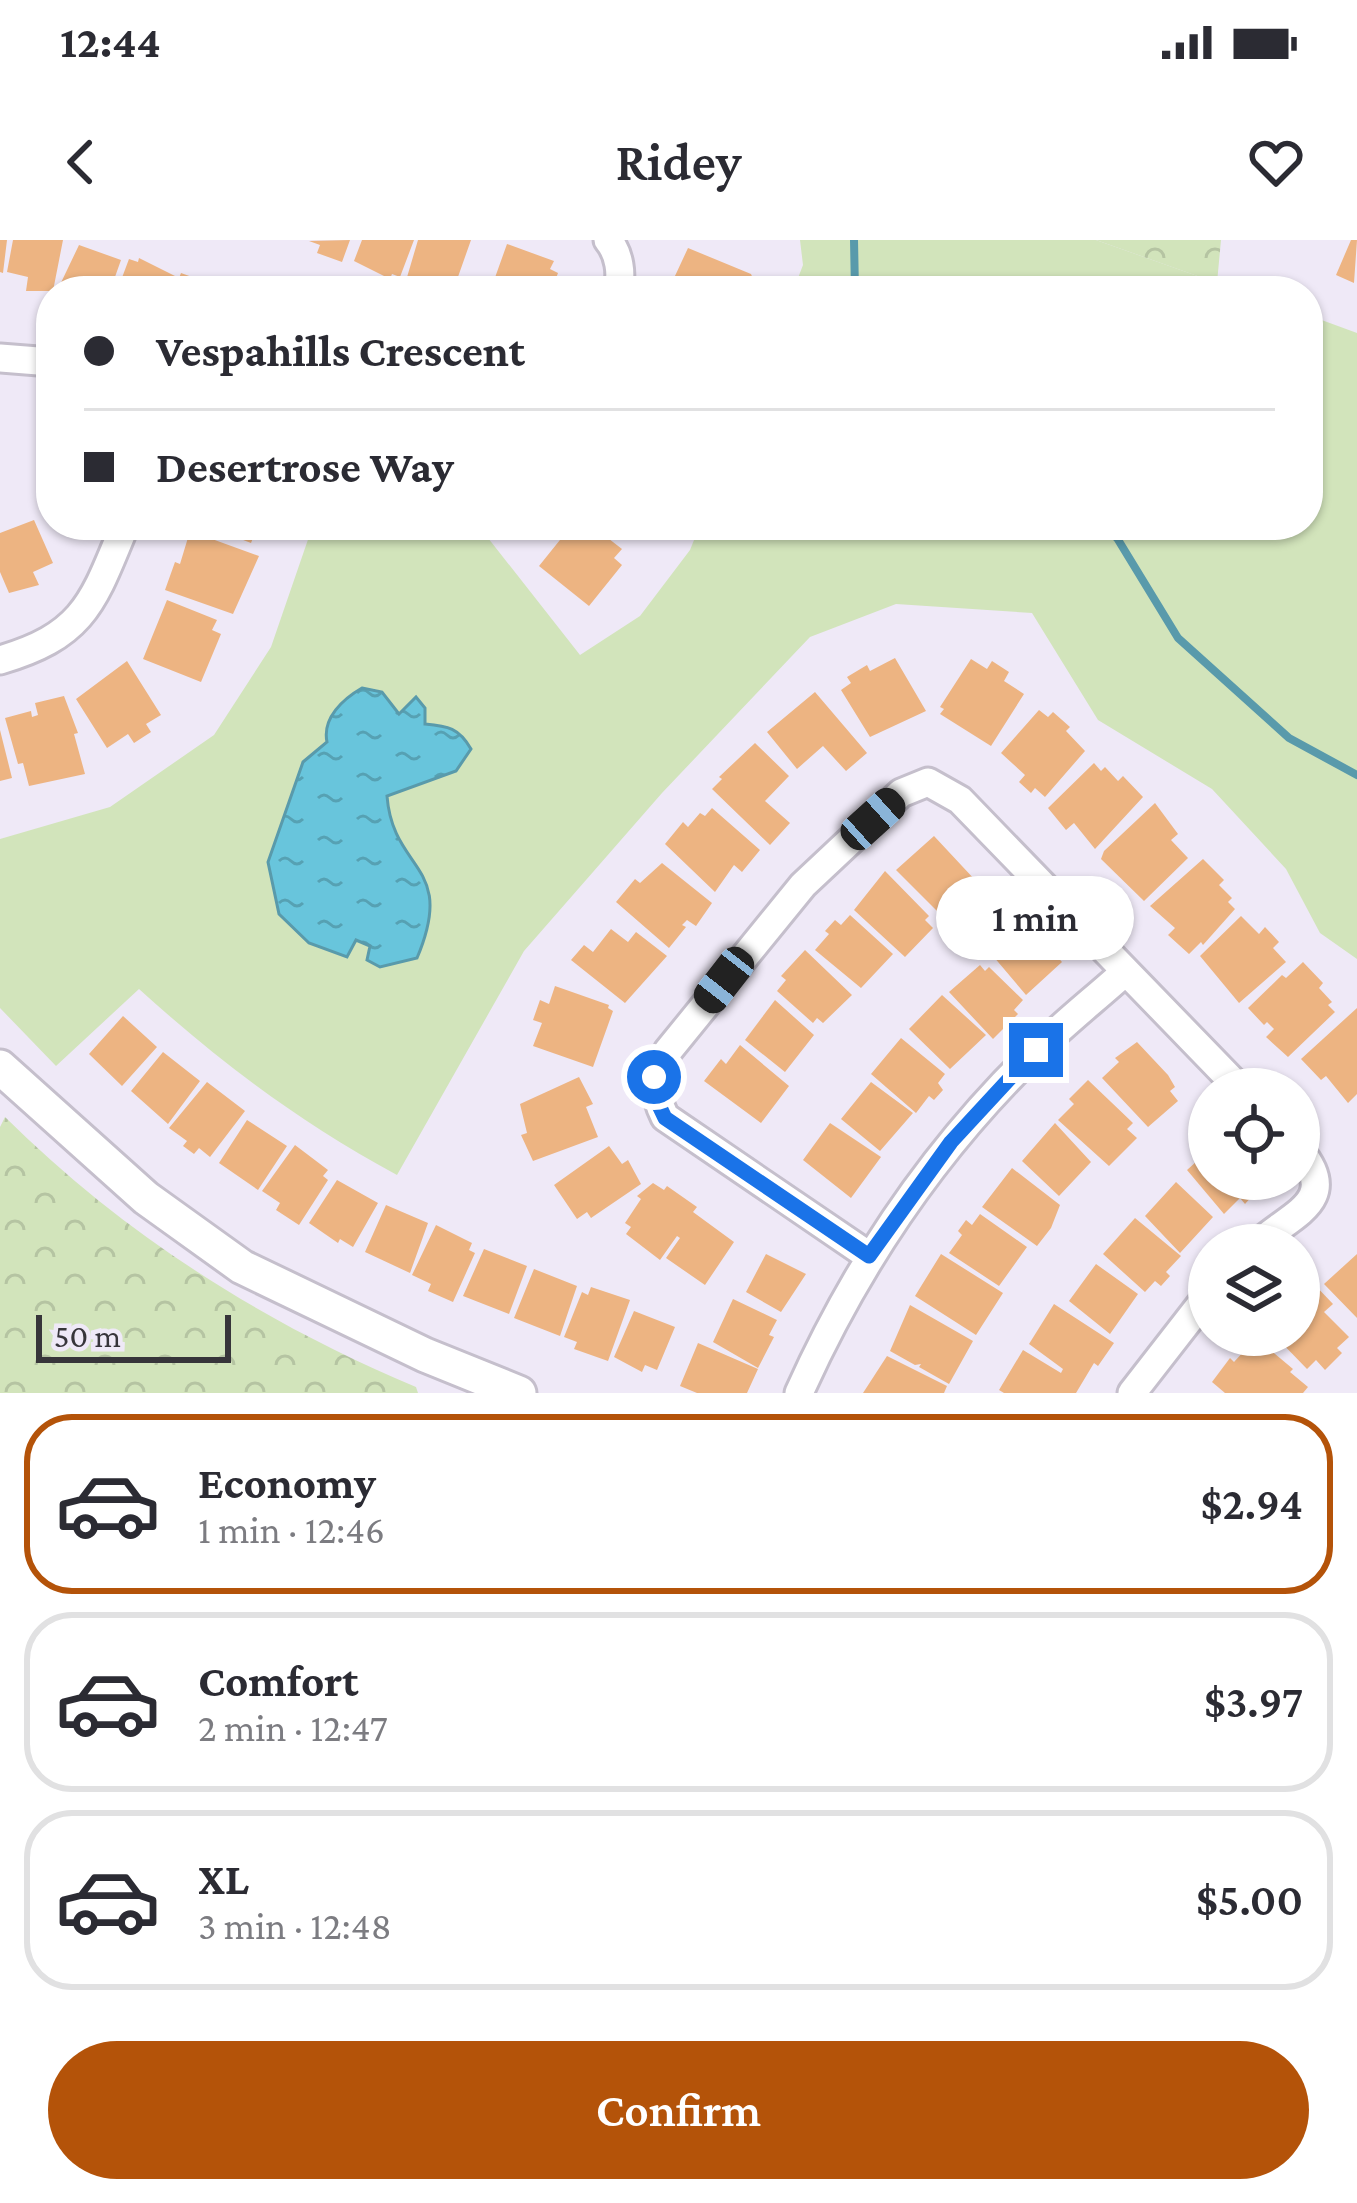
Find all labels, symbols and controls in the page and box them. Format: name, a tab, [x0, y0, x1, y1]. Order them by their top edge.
text: 12:44	[60, 17, 161, 67]
icon: back	[48, 129, 114, 195]
icon: heart	[1243, 129, 1309, 195]
text: Ridey	[616, 132, 741, 192]
text: Vespahills Crescent	[156, 326, 525, 376]
text: Desertrose Way	[156, 442, 454, 492]
car	[834, 782, 912, 856]
callout: 1 min	[937, 876, 1135, 960]
text: 1 min	[992, 896, 1078, 939]
car	[688, 941, 760, 1019]
route end	[1009, 1023, 1063, 1077]
route start	[627, 1050, 681, 1104]
map controls	[1188, 1068, 1320, 1356]
button: locate	[1188, 1068, 1320, 1200]
button: layers	[1188, 1224, 1320, 1356]
scale bar	[36, 1309, 231, 1362]
text: 50 m	[54, 1317, 121, 1354]
icon: car	[54, 1450, 162, 1558]
text: Economy	[198, 1458, 376, 1508]
text: $2.94	[1200, 1479, 1303, 1529]
text: 1 min · 12:46	[198, 1508, 385, 1551]
icon: car	[54, 1648, 162, 1756]
text: Comfort	[198, 1656, 359, 1706]
text: $3.97	[1204, 1677, 1303, 1727]
text: 2 min · 12:47	[198, 1706, 388, 1749]
icon: car	[54, 1846, 162, 1954]
text: XL	[198, 1854, 249, 1904]
text: $5.00	[1196, 1875, 1303, 1925]
text: 3 min · 12:48	[198, 1904, 392, 1947]
button: Confirm	[48, 2041, 1309, 2179]

